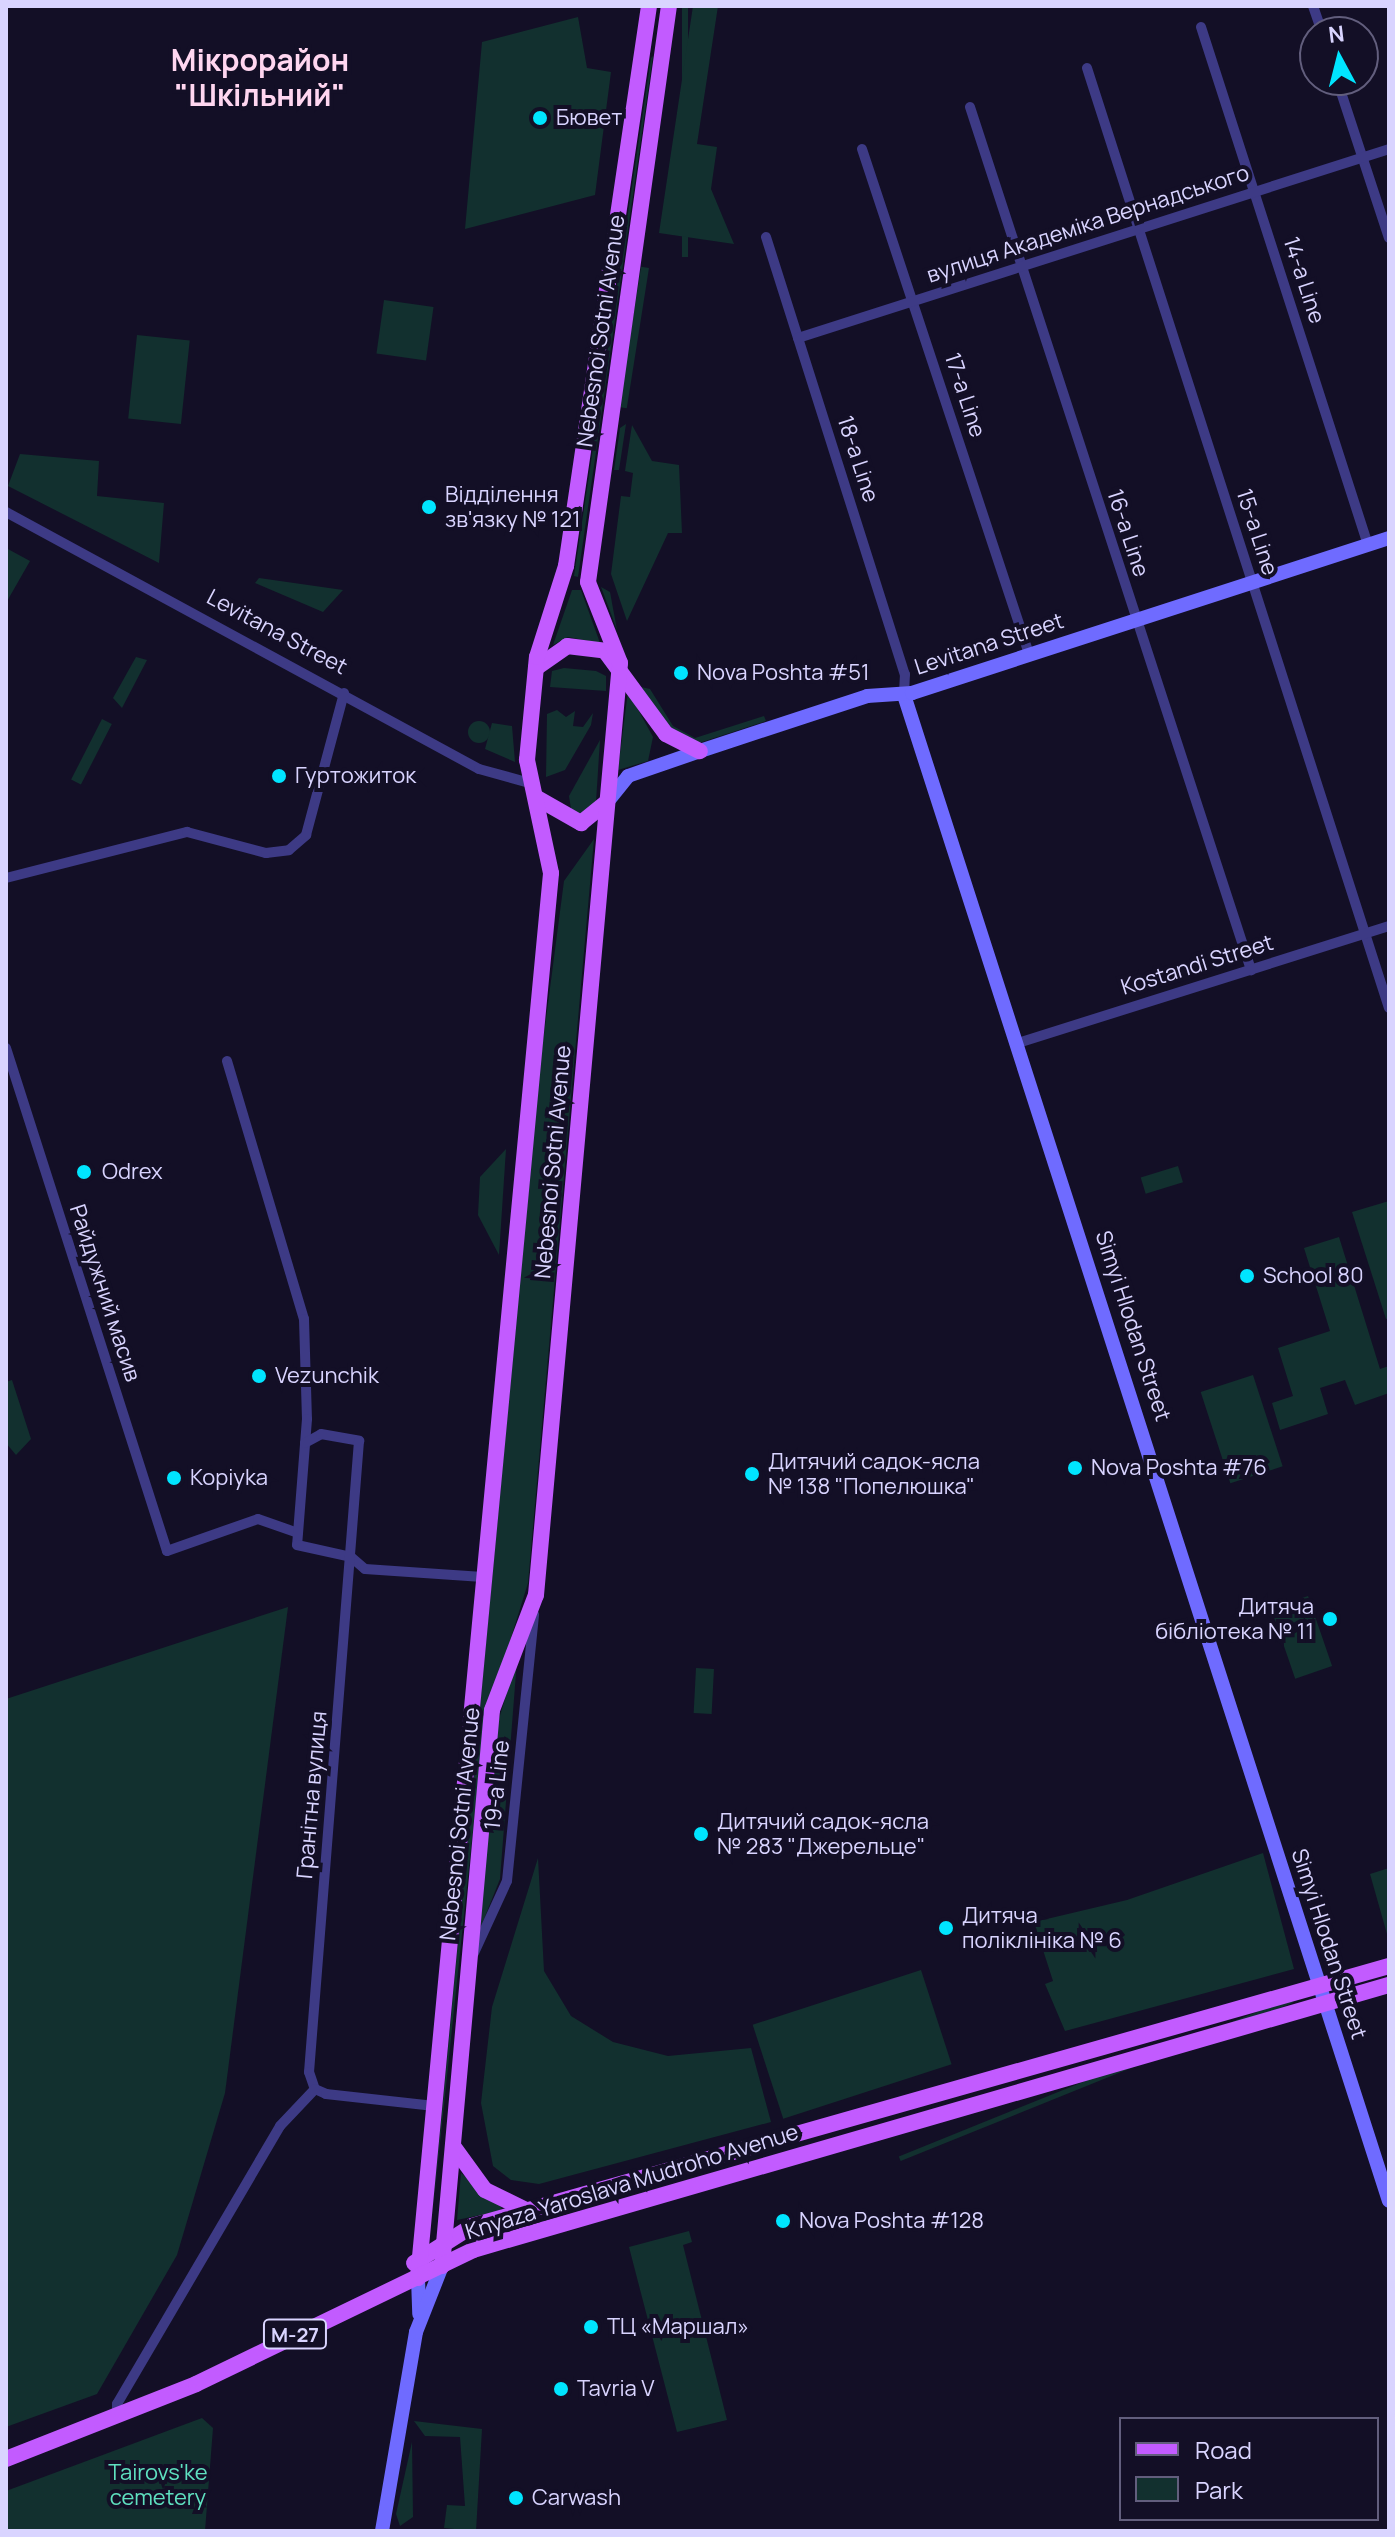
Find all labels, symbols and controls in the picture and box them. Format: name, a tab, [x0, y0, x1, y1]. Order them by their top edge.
north arrow	[1299, 16, 1379, 96]
text: N	[1327, 18, 1346, 50]
district label: Мікрорайон "Шкільний"	[171, 42, 349, 112]
place label: Бювет	[556, 105, 622, 131]
marker: Бювет	[531, 109, 549, 127]
street label: вулиця Академіка Вернадського	[924, 159, 1252, 289]
street label: Nebesnoi Sotni Avenue	[572, 213, 630, 449]
street label: 14-a Line	[1278, 233, 1330, 327]
street label: 17-a Line	[939, 349, 991, 441]
street label: 18-a Line	[832, 412, 884, 506]
place label: Відділення зв'язку № 121	[445, 481, 581, 532]
street label: 15-a Line	[1231, 485, 1283, 579]
street label: 16-a Line	[1101, 486, 1155, 580]
marker: Відділення зв'язку № 121	[420, 498, 438, 516]
street label: Levitana Street	[202, 584, 352, 680]
street label: Levitana Street	[911, 607, 1067, 681]
place label: Nova Poshta #51	[697, 660, 869, 686]
marker: Nova Poshta #51	[672, 664, 690, 682]
place label: Гуртожиток	[295, 763, 416, 789]
marker: Гуртожиток	[270, 767, 288, 785]
street label: Kostandi Street	[1118, 929, 1276, 1001]
street label: Nebesnoi Sotni Avenue	[530, 1044, 576, 1280]
place label: Odrex	[102, 1159, 163, 1185]
marker: Odrex	[73, 1161, 95, 1183]
street label: Райдужний масив	[64, 1201, 146, 1385]
street label: Simyi Hlodan Street	[1090, 1227, 1176, 1425]
place label: School 80	[1263, 1263, 1364, 1289]
marker: School 80	[1238, 1267, 1256, 1285]
place label: Vezunchik	[275, 1363, 379, 1389]
marker: Vezunchik	[250, 1367, 268, 1385]
place label: Дитячий садок-ясла № 138 "Попелюшка"	[768, 1448, 980, 1500]
place label: Nova Poshta #76	[1091, 1455, 1267, 1481]
marker: Nova Poshta #76	[1066, 1459, 1084, 1477]
place label: Kopiyka	[190, 1465, 268, 1491]
marker: Дитячий садок-ясла № 138 "Попелюшка"	[743, 1465, 761, 1483]
marker: Kopiyka	[165, 1469, 183, 1487]
place label: Дитяча бібліотека № 11	[1155, 1593, 1314, 1644]
marker: Дитяча бібліотека № 11	[1321, 1610, 1339, 1628]
street label: Nebesnoi Sotni Avenue	[435, 1706, 485, 1942]
street label: Гранітна вулиця	[292, 1710, 332, 1880]
street label: 19-a Line	[479, 1739, 515, 1831]
place label: Дитячий садок-ясла № 283 "Джерельце"	[717, 1808, 929, 1860]
marker: Дитячий садок-ясла № 283 "Джерельце"	[692, 1825, 710, 1843]
street label: Simyi Hlodan Street	[1286, 1845, 1372, 2043]
place label: Дитяча поліклініка № 6	[962, 1902, 1122, 1954]
marker: Дитяча поліклініка № 6	[937, 1919, 955, 1937]
street label: Knyaza Yaroslava Mudroho Avenue	[462, 2119, 802, 2245]
place label: Nova Poshta #128	[799, 2208, 984, 2234]
marker: Nova Poshta #128	[774, 2212, 792, 2230]
place label: ТЦ «Маршал»	[607, 2314, 749, 2340]
road number: М-27	[261, 2318, 329, 2350]
marker: ТЦ «Маршал»	[582, 2318, 600, 2336]
place label: Tavria V	[577, 2376, 655, 2402]
marker: Tavria V	[552, 2380, 570, 2398]
legend	[1119, 2417, 1379, 2521]
text: Road	[1195, 2433, 1252, 2466]
park label: Tairovs'ke cemetery	[108, 2459, 208, 2510]
text: Park	[1195, 2473, 1243, 2506]
place label: Carwash	[532, 2485, 621, 2511]
marker: Carwash	[507, 2489, 525, 2507]

